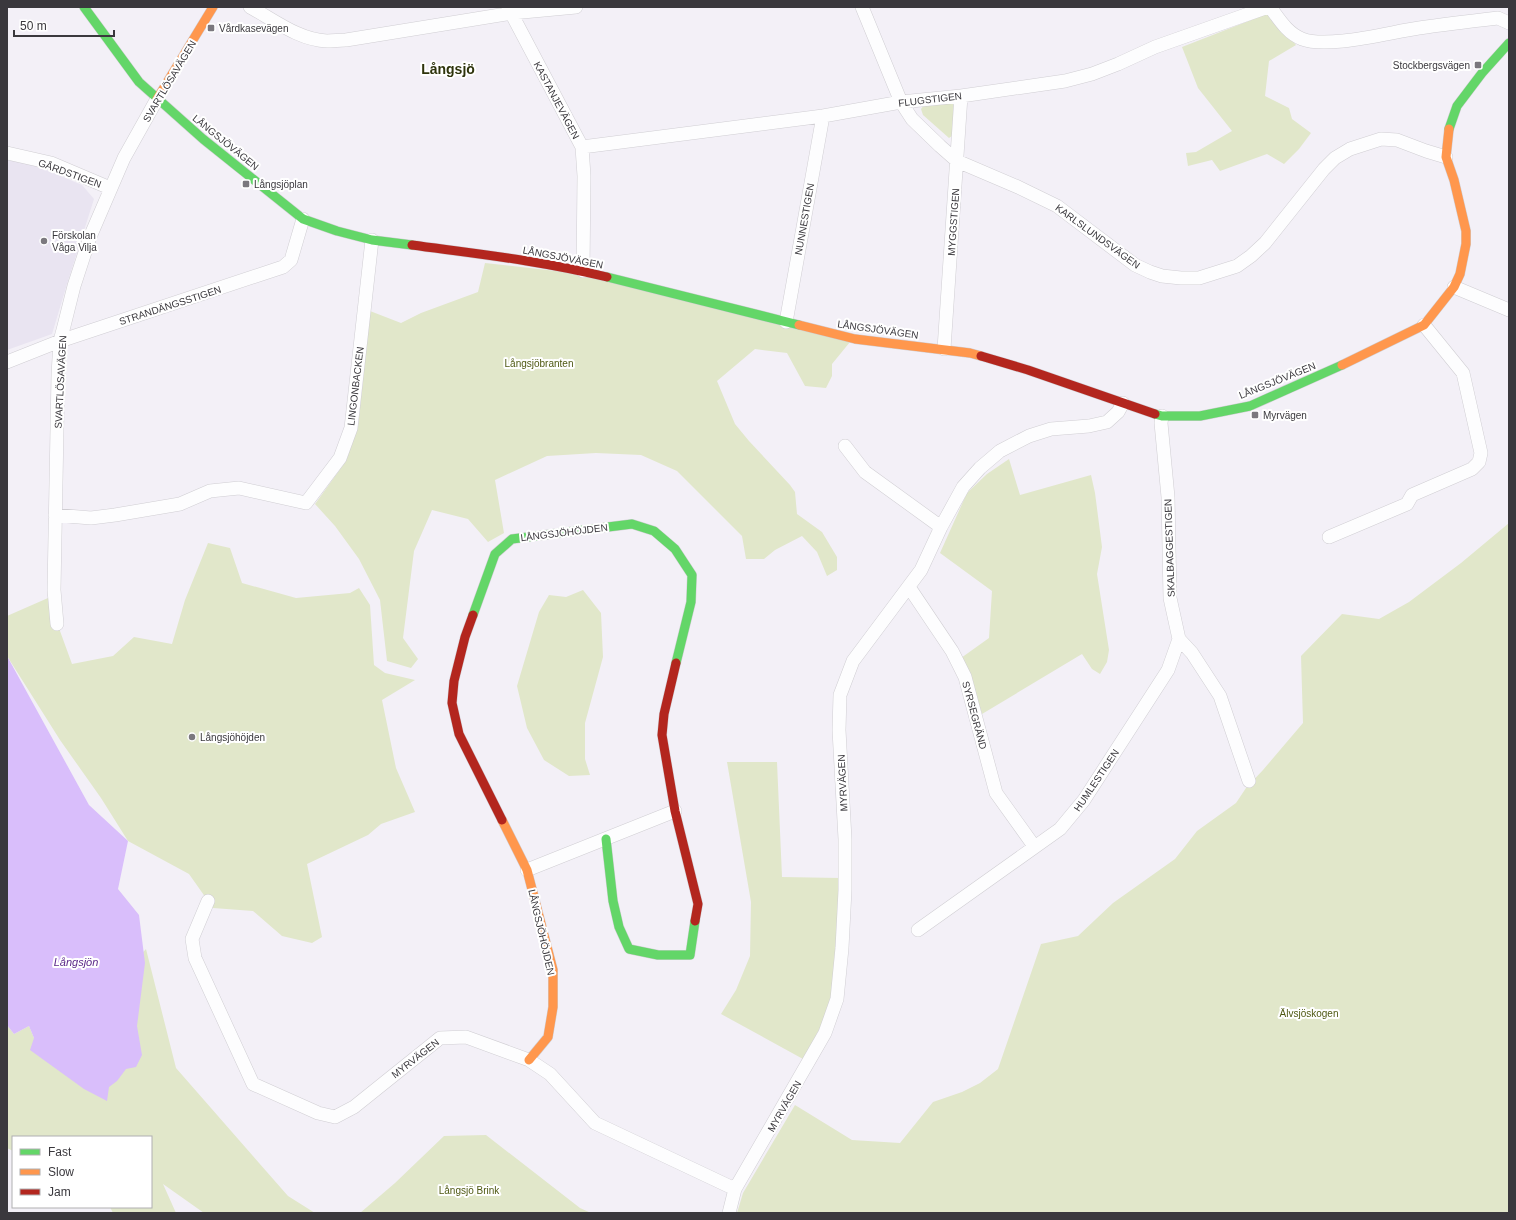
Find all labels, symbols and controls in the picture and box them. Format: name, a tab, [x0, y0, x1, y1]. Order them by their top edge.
scale bar	[14, 12, 114, 38]
text: 50 m	[20, 19, 47, 33]
marker: Vårdkasevägen	[206, 23, 216, 33]
place label: Vårdkasevägen	[219, 23, 289, 34]
street label: SVARTLÖSAVÄGEN	[141, 38, 198, 124]
street label: KASTANJEVÄGEN	[532, 60, 582, 141]
place label: Stockbergsvägen	[1393, 60, 1470, 71]
marker: Stockbergsvägen	[1473, 60, 1483, 70]
district label: Långsjö	[421, 61, 475, 77]
street label: FLUGSTIGEN	[898, 90, 962, 109]
street label: LÅNGSJÖVÄGEN	[190, 112, 262, 172]
street label: GÅRDSTIGEN	[37, 156, 103, 190]
marker: Långsjöplan	[241, 179, 251, 189]
place label: Långsjöplan	[254, 179, 308, 190]
street label: NUNNESTIGEN	[793, 182, 816, 256]
street label: MYGGSTIGEN	[946, 188, 961, 256]
street label: KARLSLUNDSVÄGEN	[1053, 202, 1142, 271]
place label: Förskolan Våga Vilja	[52, 230, 97, 253]
marker: Förskolan Våga Vilja	[39, 236, 49, 246]
street label: LÅNGSJÖVÄGEN	[522, 243, 604, 271]
street label: STRANDÄNGSSTIGEN	[118, 284, 223, 327]
street label: LÅNGSJÖVÄGEN	[837, 317, 919, 341]
street label: SVARTLÖSAVÄGEN	[53, 335, 68, 429]
street label: LINGONBACKEN	[345, 346, 366, 426]
park label: Långsjöbranten	[505, 358, 573, 369]
street label: LÅNGSJÖVÄGEN	[1237, 359, 1317, 401]
marker: Myrvägen	[1250, 410, 1260, 420]
place label: Myrvägen	[1263, 410, 1307, 421]
street label: SKALBAGGESTIGEN	[1162, 499, 1177, 597]
street label: LÅNGSJÖHÖJDEN	[520, 521, 608, 543]
street label: SYRSEGRÄND	[960, 680, 989, 750]
marker: Långsjöhöjden	[187, 732, 197, 742]
place label: Långsjöhöjden	[200, 732, 265, 743]
street label: HUMLESTIGEN	[1072, 747, 1121, 813]
street label: MYRVÄGEN	[836, 754, 849, 812]
street label: LÅNGSJÖHÖJDEN	[526, 888, 558, 976]
water label: Långsjön	[54, 956, 98, 968]
park label: Älvsjöskogen	[1280, 1008, 1338, 1019]
street label: MYRVÄGEN	[389, 1036, 441, 1080]
street label: MYRVÄGEN	[765, 1079, 803, 1134]
legend	[12, 1136, 152, 1208]
text: Fast	[48, 1145, 72, 1159]
text: Slow	[48, 1165, 74, 1179]
text: Jam	[48, 1185, 71, 1199]
park label: Långsjö Brink	[439, 1185, 500, 1196]

